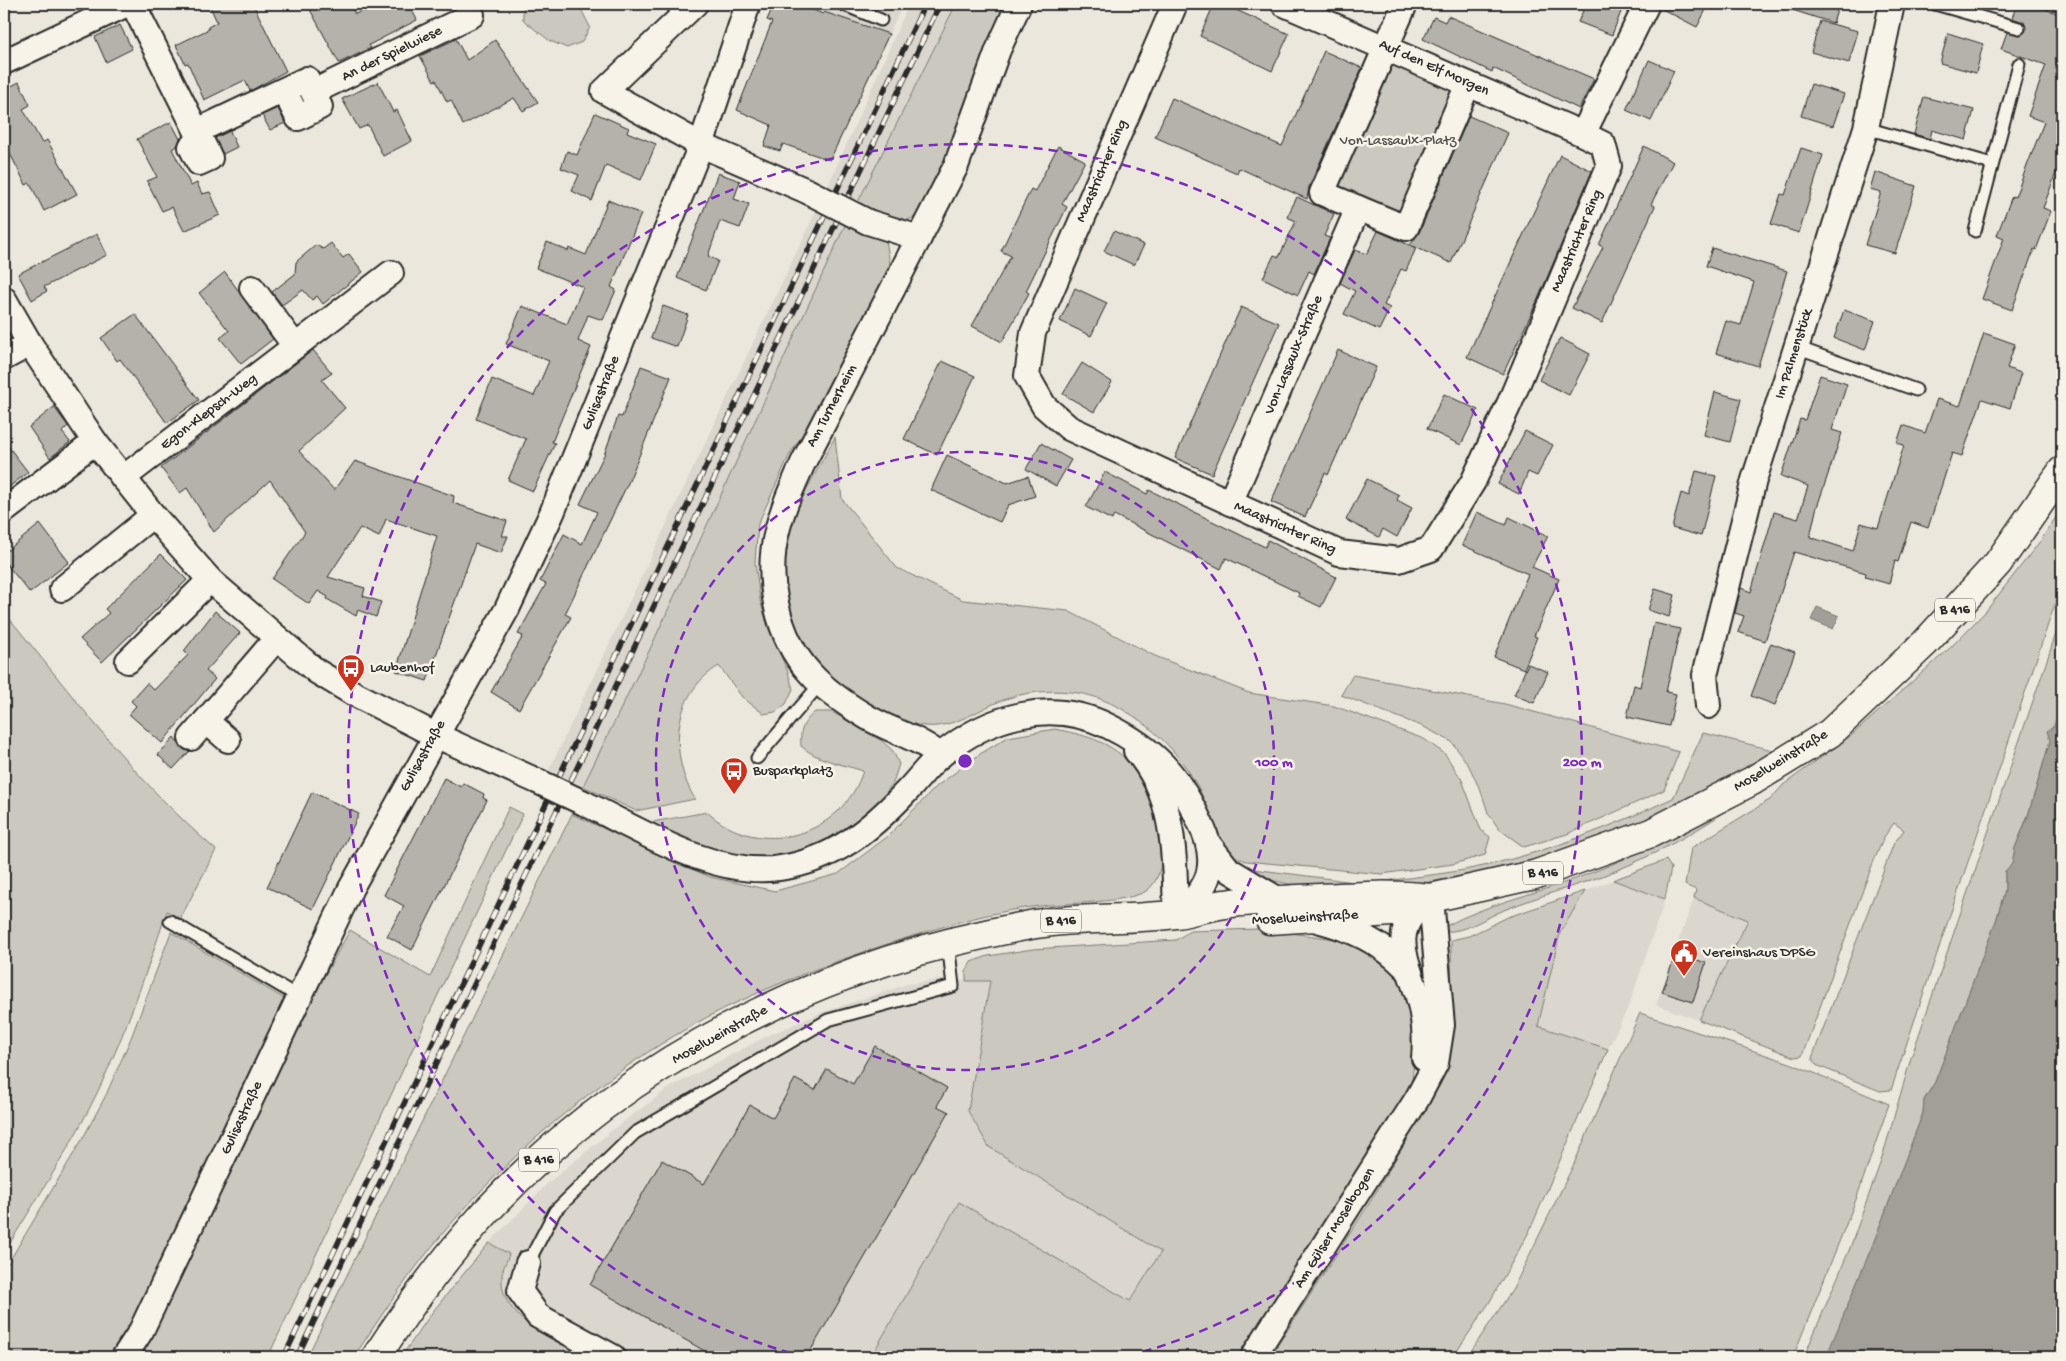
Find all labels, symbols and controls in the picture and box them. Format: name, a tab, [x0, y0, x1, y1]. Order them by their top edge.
street label: An der Spielwiese	[339, 22, 445, 86]
street label: Auf den Elf Morgen	[1376, 36, 1492, 100]
street label: Maastrichter Ring	[1072, 117, 1132, 225]
park label: Von-Lassaulx-Platz	[1339, 132, 1457, 150]
street label: Maastrichter Ring	[1547, 187, 1607, 295]
street label: Von-Lassaulx-Straße	[1260, 292, 1327, 418]
street label: Im Palmenstück	[1771, 305, 1817, 401]
street label: Gulisastraße	[578, 353, 624, 433]
street label: Am Turnerheim	[803, 361, 861, 450]
street label: Egon-Klepsch-Weg	[157, 370, 261, 454]
street label: Maastrichter Ring	[1231, 497, 1339, 559]
road number: B 416	[1935, 598, 1975, 622]
bus stop icon: Laubenhof	[336, 653, 366, 692]
place label: Laubenhof	[370, 659, 435, 677]
street label: Gulisastraße	[396, 717, 450, 795]
street label: Moselweinstraße	[1731, 726, 1832, 796]
centre of rings	[956, 752, 974, 770]
text: 100 m	[1254, 754, 1293, 772]
text: 200 m	[1563, 754, 1602, 772]
bus stop icon: Busparkplatz	[719, 756, 749, 795]
place label: Busparkplatz	[752, 762, 833, 780]
road number: B 416	[1523, 861, 1563, 884]
street label: Moselweinstraße	[1251, 906, 1359, 930]
road number: B 416	[1041, 909, 1081, 932]
public building icon: Vereinshaus DPSG	[1669, 938, 1699, 977]
place label: Vereinshaus DPSG	[1702, 944, 1816, 962]
street label: Moselweinstraße	[669, 1001, 771, 1069]
street label: Gulisastraße	[217, 1078, 267, 1158]
road number: B 416	[519, 1148, 559, 1172]
street label: Am Gülser Moselbogen	[1291, 1164, 1379, 1292]

